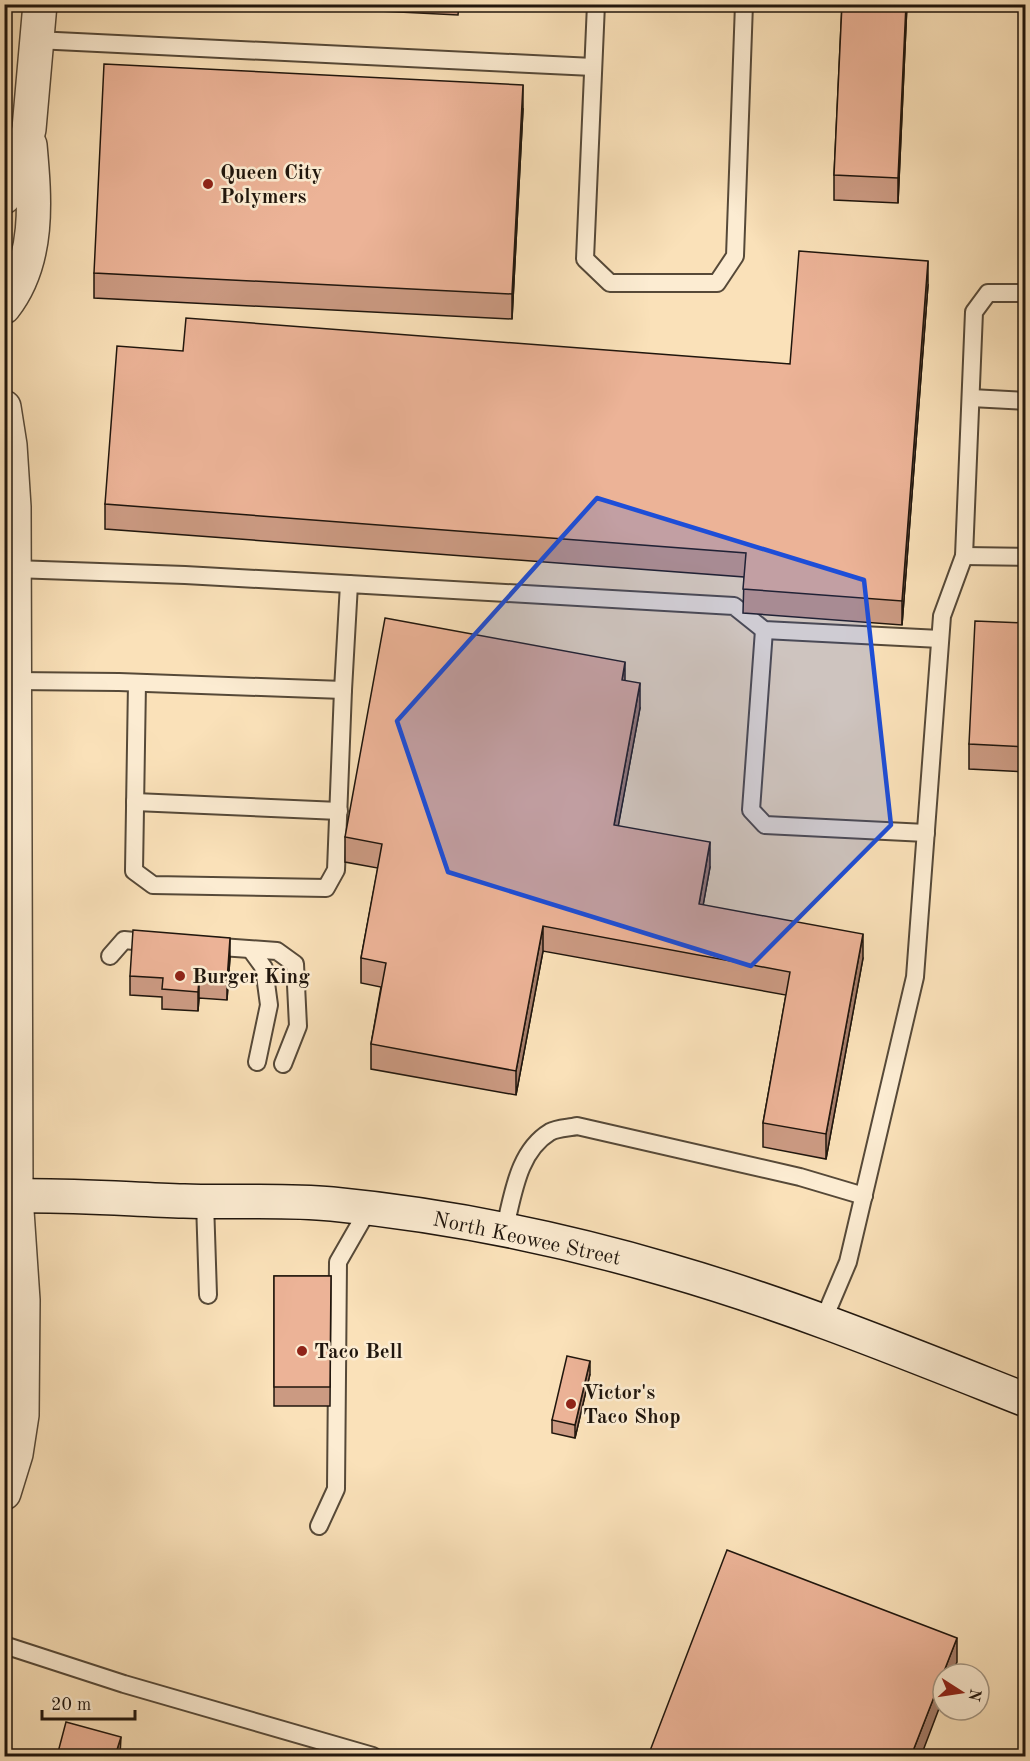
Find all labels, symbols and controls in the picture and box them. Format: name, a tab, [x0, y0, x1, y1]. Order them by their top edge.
place label: Queen City Polymers	[220, 163, 323, 208]
marker: Queen City Polymers	[201, 177, 215, 191]
place label: Burger King	[192, 967, 310, 988]
marker: Burger King	[173, 969, 187, 983]
street label: North Keowee Street	[431, 1209, 623, 1270]
place label: Taco Bell	[314, 1342, 403, 1363]
marker: Taco Bell	[295, 1344, 309, 1358]
place label: Victor's Taco Shop	[583, 1383, 681, 1428]
marker: Victor's Taco Shop	[564, 1397, 578, 1411]
north arrow	[931, 1662, 991, 1722]
scale bar	[42, 1683, 135, 1721]
text: N	[964, 1687, 983, 1703]
text: 20 m	[51, 1696, 91, 1714]

